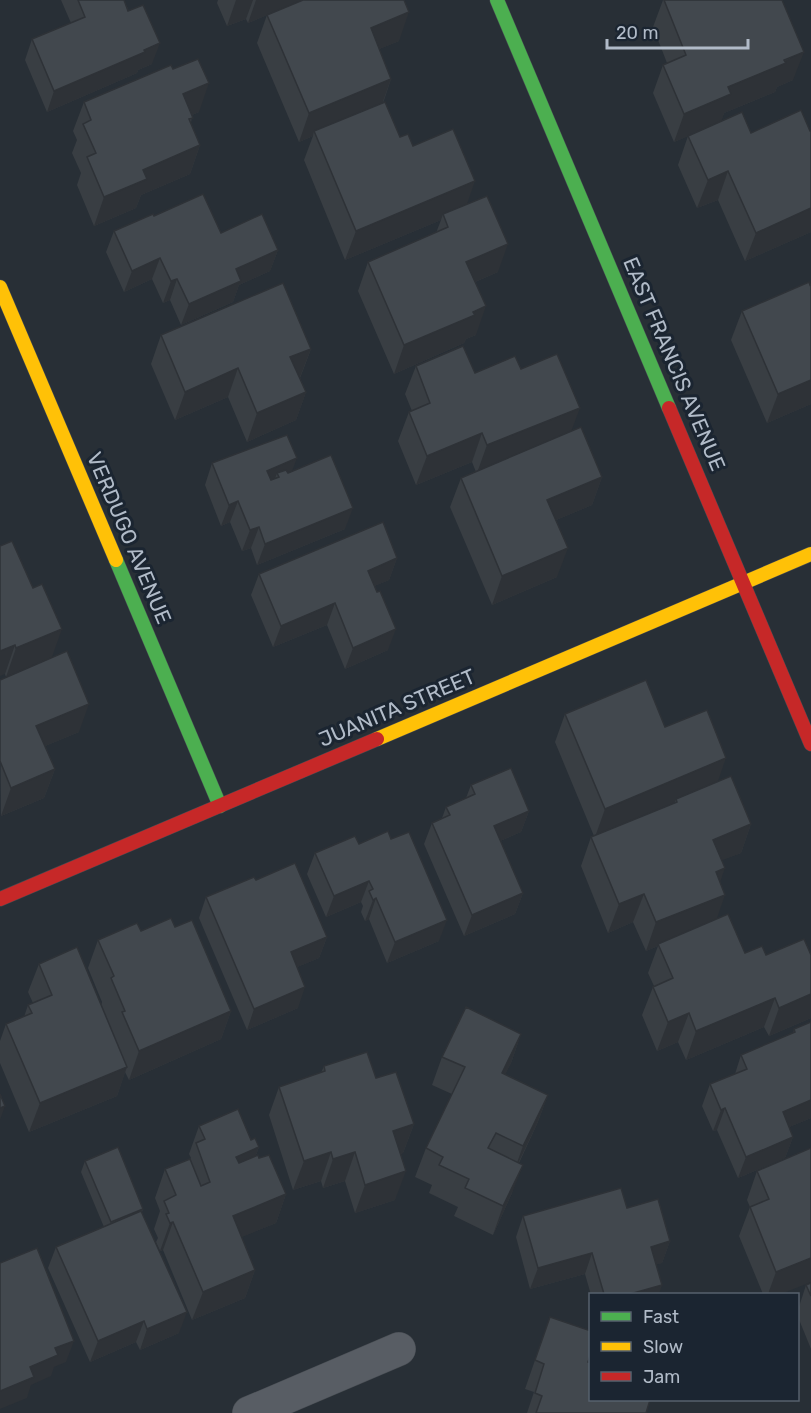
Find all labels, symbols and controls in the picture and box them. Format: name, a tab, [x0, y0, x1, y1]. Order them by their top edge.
scale bar	[607, 12, 748, 50]
text: 20 m	[616, 22, 658, 44]
street label: EAST FRANCIS AVENUE	[618, 253, 731, 474]
street label: VERDUGO AVENUE	[82, 448, 177, 627]
street label: JUANITA STREET	[315, 663, 479, 752]
legend	[589, 1293, 799, 1401]
text: Fast	[643, 1306, 679, 1328]
text: Slow	[643, 1336, 683, 1358]
text: Jam	[643, 1366, 680, 1388]

